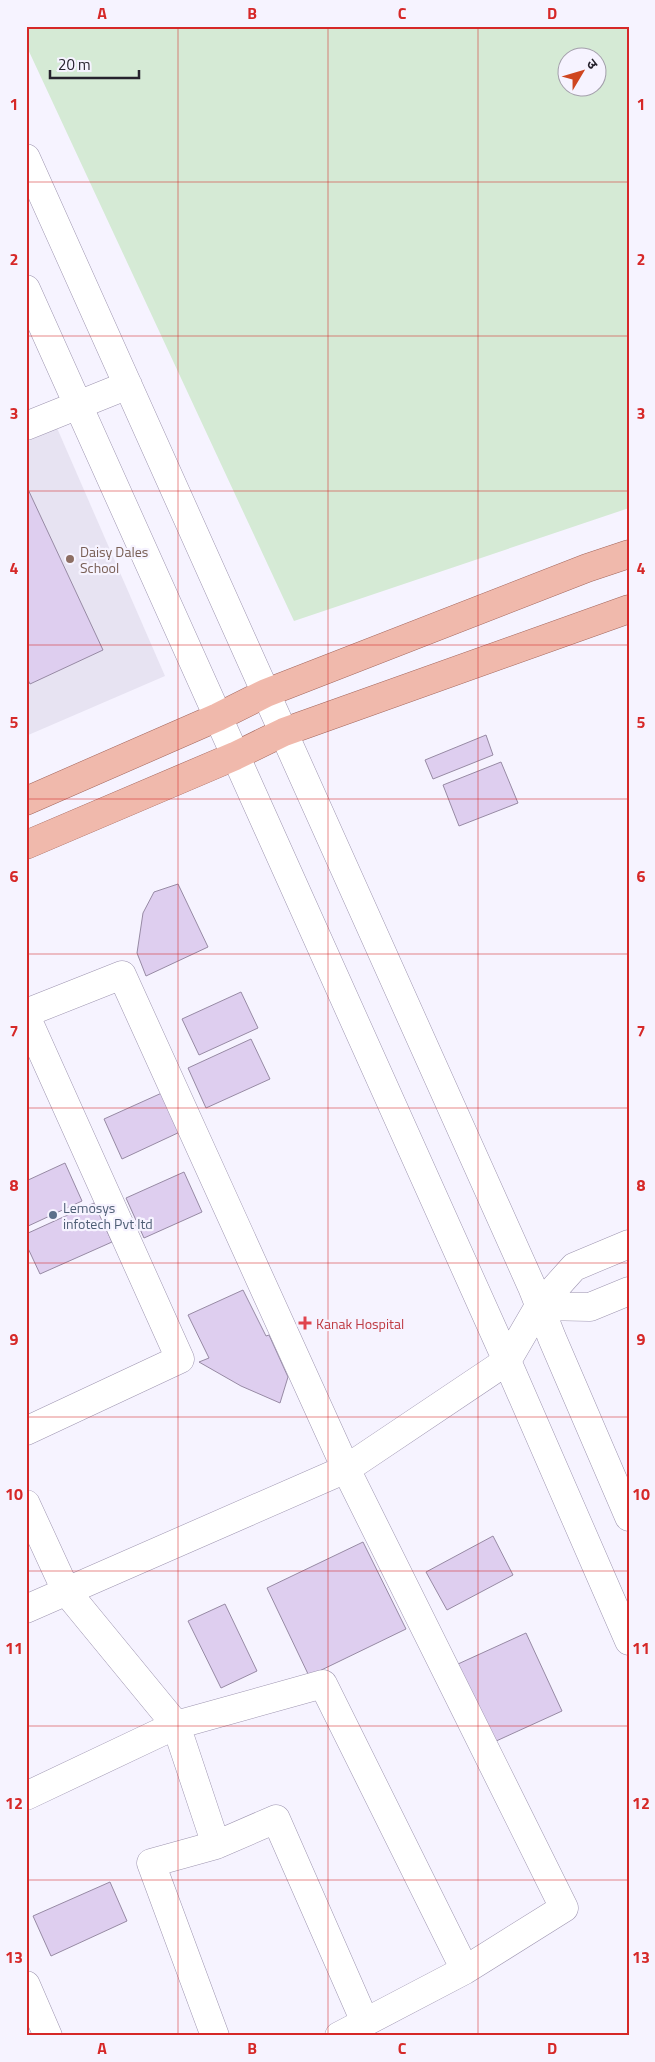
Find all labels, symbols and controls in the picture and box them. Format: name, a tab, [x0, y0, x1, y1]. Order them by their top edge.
text: A	[97, 1, 107, 25]
text: B	[247, 1, 257, 25]
text: C	[398, 1, 407, 25]
text: D	[547, 1, 557, 25]
scale bar	[50, 48, 139, 80]
north arrow	[558, 48, 608, 98]
text: 20 m	[58, 53, 91, 76]
text: उ	[582, 54, 604, 74]
text: 1	[10, 92, 18, 116]
text: 1	[637, 92, 645, 116]
text: 2	[10, 247, 18, 271]
text: 2	[637, 247, 645, 271]
text: 3	[10, 401, 18, 425]
text: 3	[637, 401, 645, 425]
place label: Daisy Dales School	[80, 541, 148, 578]
marker: Daisy Dales School	[64, 553, 76, 565]
text: 4	[10, 556, 19, 580]
text: 4	[637, 556, 646, 580]
text: 5	[10, 710, 19, 734]
text: 5	[637, 710, 646, 734]
text: 6	[10, 864, 19, 888]
text: 6	[637, 864, 646, 888]
text: 7	[10, 1019, 18, 1043]
text: 7	[637, 1019, 645, 1043]
text: 8	[10, 1173, 19, 1197]
text: 8	[637, 1173, 646, 1197]
place label: Lemosys infotech Pvt ltd	[63, 1197, 153, 1234]
marker: Lemosys infotech Pvt ltd	[47, 1209, 59, 1221]
place label: Kanak Hospital	[316, 1313, 404, 1334]
marker: Kanak Hospital	[298, 1316, 312, 1330]
text: 9	[10, 1327, 19, 1351]
text: 9	[637, 1327, 646, 1351]
text: 10	[5, 1482, 23, 1506]
text: 10	[632, 1482, 650, 1506]
text: 11	[5, 1636, 23, 1660]
text: 11	[632, 1636, 650, 1660]
text: 12	[5, 1791, 23, 1815]
text: 12	[632, 1791, 650, 1815]
text: 13	[5, 1945, 23, 1969]
text: 13	[632, 1945, 650, 1969]
text: A	[97, 2036, 107, 2060]
text: B	[247, 2036, 257, 2060]
text: C	[398, 2036, 407, 2060]
text: D	[547, 2036, 557, 2060]

